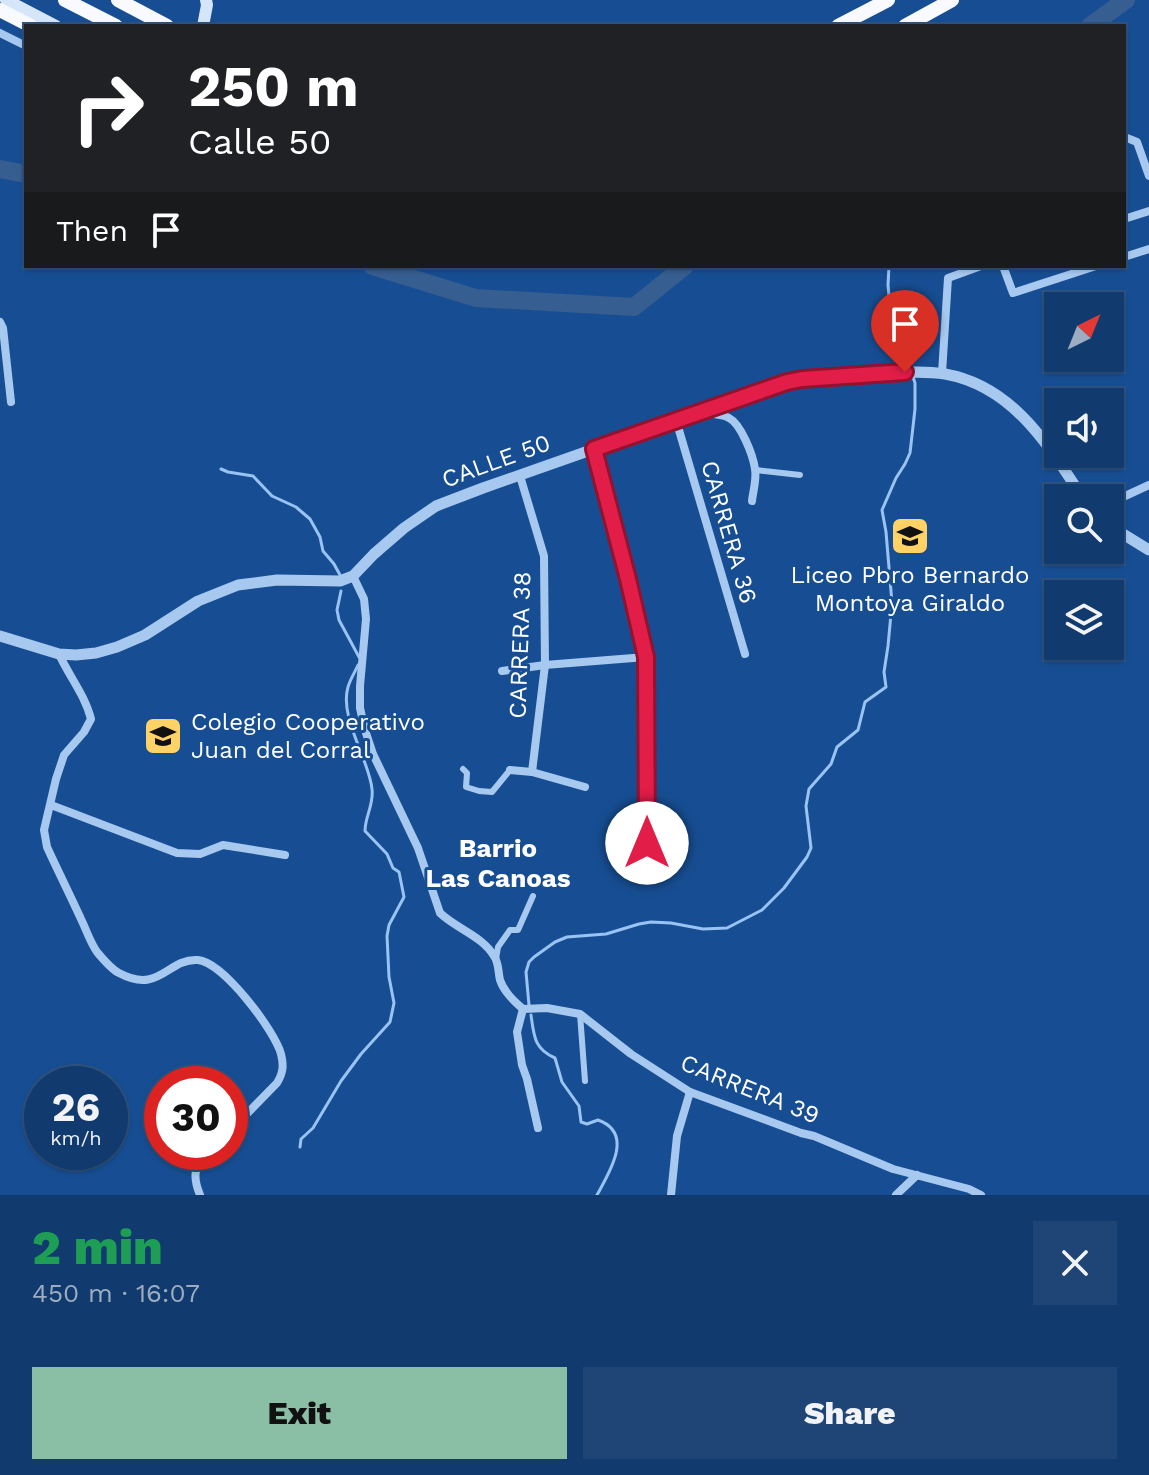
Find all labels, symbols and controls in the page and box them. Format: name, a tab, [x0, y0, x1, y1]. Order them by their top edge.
text: 250 m	[188, 54, 359, 120]
icon: right	[56, 56, 160, 160]
text: Calle 50	[188, 121, 332, 163]
icon: arrive	[144, 208, 188, 252]
text: Then	[56, 213, 128, 248]
pin	[871, 290, 939, 372]
north arrow	[1044, 292, 1124, 372]
map controls	[1044, 292, 1124, 660]
icon: arrive	[883, 302, 927, 346]
button: sound	[1044, 388, 1124, 468]
street label: CALLE 50	[438, 428, 554, 494]
street label: CARRERA 36	[695, 457, 763, 607]
button: search	[1044, 484, 1124, 564]
school or university icon: Liceo Pbro Bernardo Montoya Giraldo	[889, 515, 931, 557]
place label: Liceo Pbro Bernardo Montoya Giraldo	[791, 561, 1029, 617]
street label: CARRERA 38	[503, 571, 537, 719]
button: layers	[1044, 580, 1124, 660]
place label: Colegio Cooperativo Juan del Corral	[191, 708, 425, 764]
school or university icon: Colegio Cooperativo Juan del Corral	[142, 715, 184, 757]
position arrow	[605, 801, 689, 885]
district label: Barrio Las Canoas	[425, 833, 571, 893]
street label: CARRERA 39	[676, 1048, 824, 1130]
speed limit sign: 30	[144, 1066, 248, 1170]
text: 26	[52, 1084, 100, 1131]
text: km/h	[50, 1126, 102, 1150]
text: 2 min	[32, 1219, 163, 1276]
button: close	[1033, 1221, 1117, 1305]
text: 450 m · 16:07	[32, 1278, 200, 1308]
button: Exit	[32, 1367, 567, 1459]
button: Share	[583, 1367, 1117, 1459]

